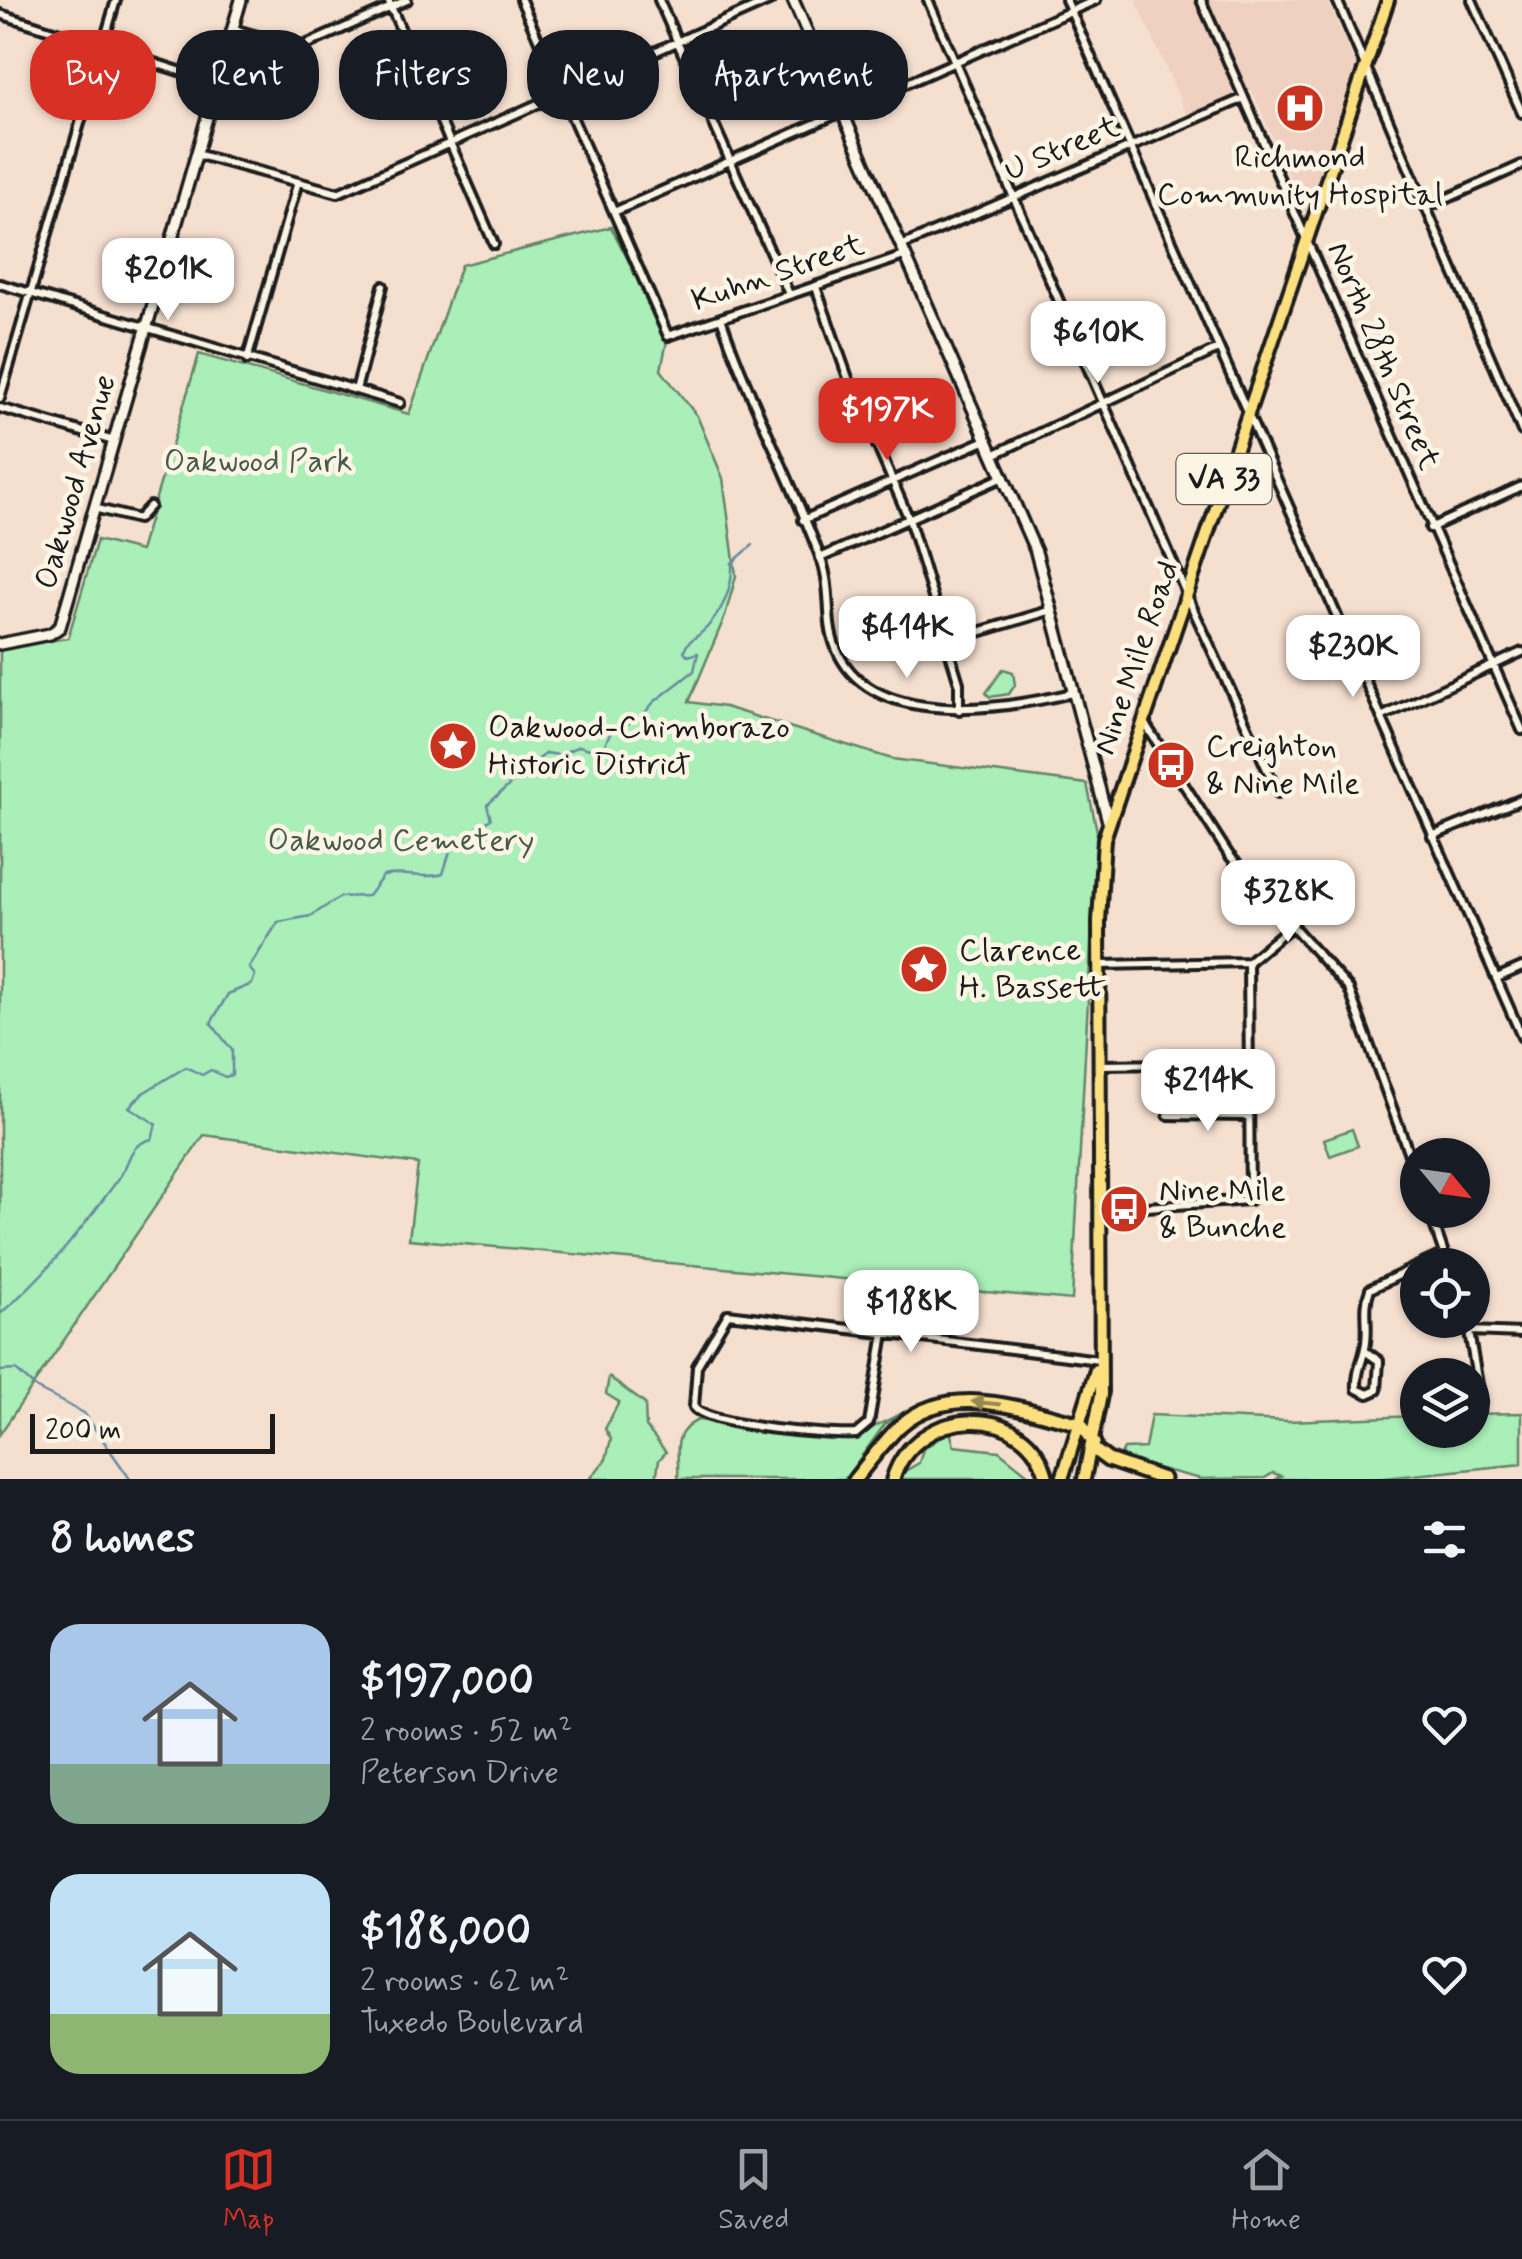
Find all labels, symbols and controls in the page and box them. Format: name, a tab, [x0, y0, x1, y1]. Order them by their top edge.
chip: Buy	[30, 30, 156, 120]
chip: Rent	[176, 30, 319, 120]
chip: Filters	[339, 30, 507, 120]
chip: New	[527, 30, 659, 120]
chip: Apartment	[679, 30, 908, 120]
hospital icon: Richmond Community Hospital	[1274, 82, 1326, 134]
street label: U Street	[998, 106, 1126, 192]
place label: Richmond Community Hospital	[1157, 137, 1443, 216]
street label: Kuhn Street	[686, 224, 870, 322]
street label: North 28th Street	[1316, 236, 1450, 476]
pin: $201K	[98, 238, 238, 323]
text: $201K	[124, 249, 212, 291]
pin: $610K	[1028, 301, 1168, 386]
text: $610K	[1053, 312, 1143, 354]
street label: Oakwood Avenue	[25, 370, 127, 594]
pin: $197K	[817, 378, 957, 463]
text: $197K	[841, 389, 933, 431]
park label: Oakwood Park	[164, 441, 352, 483]
road number: VA 33	[1176, 454, 1272, 504]
street label: Nine Mile Road	[1084, 556, 1190, 760]
pin: $414K	[837, 596, 977, 681]
text: $414K	[861, 607, 953, 649]
pin: $230K	[1283, 615, 1423, 700]
text: $230K	[1308, 626, 1398, 668]
place label: Oakwood-Chimborazo Historic District	[488, 707, 790, 786]
place icon: Oakwood-Chimborazo Historic District	[427, 720, 479, 772]
place label: Creighton & Nine Mile	[1206, 726, 1360, 805]
bus stop icon: Creighton & Nine Mile	[1145, 739, 1197, 791]
park label: Oakwood Cemetery	[268, 820, 534, 862]
pin: $328K	[1218, 860, 1358, 945]
text: $328K	[1243, 871, 1333, 913]
place label: Clarence H. Bassett	[959, 930, 1106, 1009]
place icon: Clarence H. Bassett	[898, 943, 950, 995]
pin: $214K	[1138, 1049, 1278, 1134]
text: $214K	[1163, 1060, 1253, 1102]
north arrow	[1400, 1138, 1490, 1228]
map controls	[1400, 1138, 1490, 1448]
place label: Nine Mile & Bunche	[1159, 1170, 1286, 1249]
bus stop icon: Nine Mile & Bunche	[1098, 1183, 1150, 1235]
button: locate	[1400, 1248, 1490, 1338]
pin: $188K	[841, 1270, 981, 1355]
text: $188K	[866, 1281, 956, 1323]
button: layers	[1400, 1358, 1490, 1448]
one-way arrow	[969, 1395, 1001, 1411]
scale bar	[30, 1409, 275, 1454]
text: 200 m	[45, 1413, 121, 1450]
text: 8 homes	[50, 1512, 195, 1567]
icon: filters	[1417, 1512, 1472, 1567]
text: $197,000	[360, 1655, 534, 1710]
icon: home	[130, 1664, 250, 1784]
icon: heart	[1417, 1697, 1472, 1752]
text: 2 rooms · 52 m²	[360, 1710, 572, 1752]
text: Peterson Drive	[360, 1752, 559, 1794]
text: $188,000	[360, 1905, 531, 1960]
icon: home	[130, 1914, 250, 2034]
icon: heart	[1417, 1947, 1472, 2002]
text: 2 rooms · 62 m²	[360, 1960, 569, 2002]
text: Tuxedo Boulevard	[360, 2002, 584, 2044]
tab: Map	[221, 2142, 276, 2239]
tab: Saved	[718, 2142, 789, 2239]
tab: Home	[1231, 2142, 1301, 2239]

